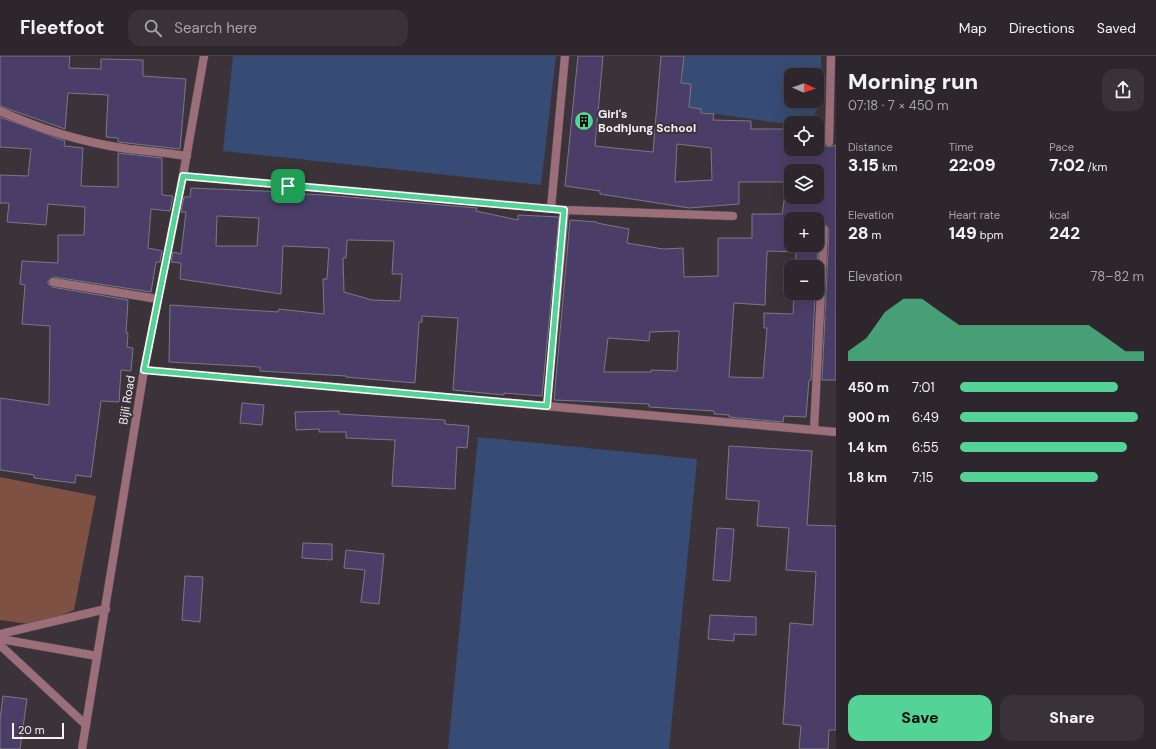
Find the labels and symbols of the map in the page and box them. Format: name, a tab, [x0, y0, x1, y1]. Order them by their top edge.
north arrow	[784, 68, 824, 108]
place label: Girl's Bodhjung School	[598, 106, 696, 136]
building icon: Girl's Bodhjung School	[573, 110, 595, 132]
pin	[271, 169, 305, 203]
street label: Bijli Road	[115, 374, 139, 426]
scale bar	[12, 721, 64, 740]

